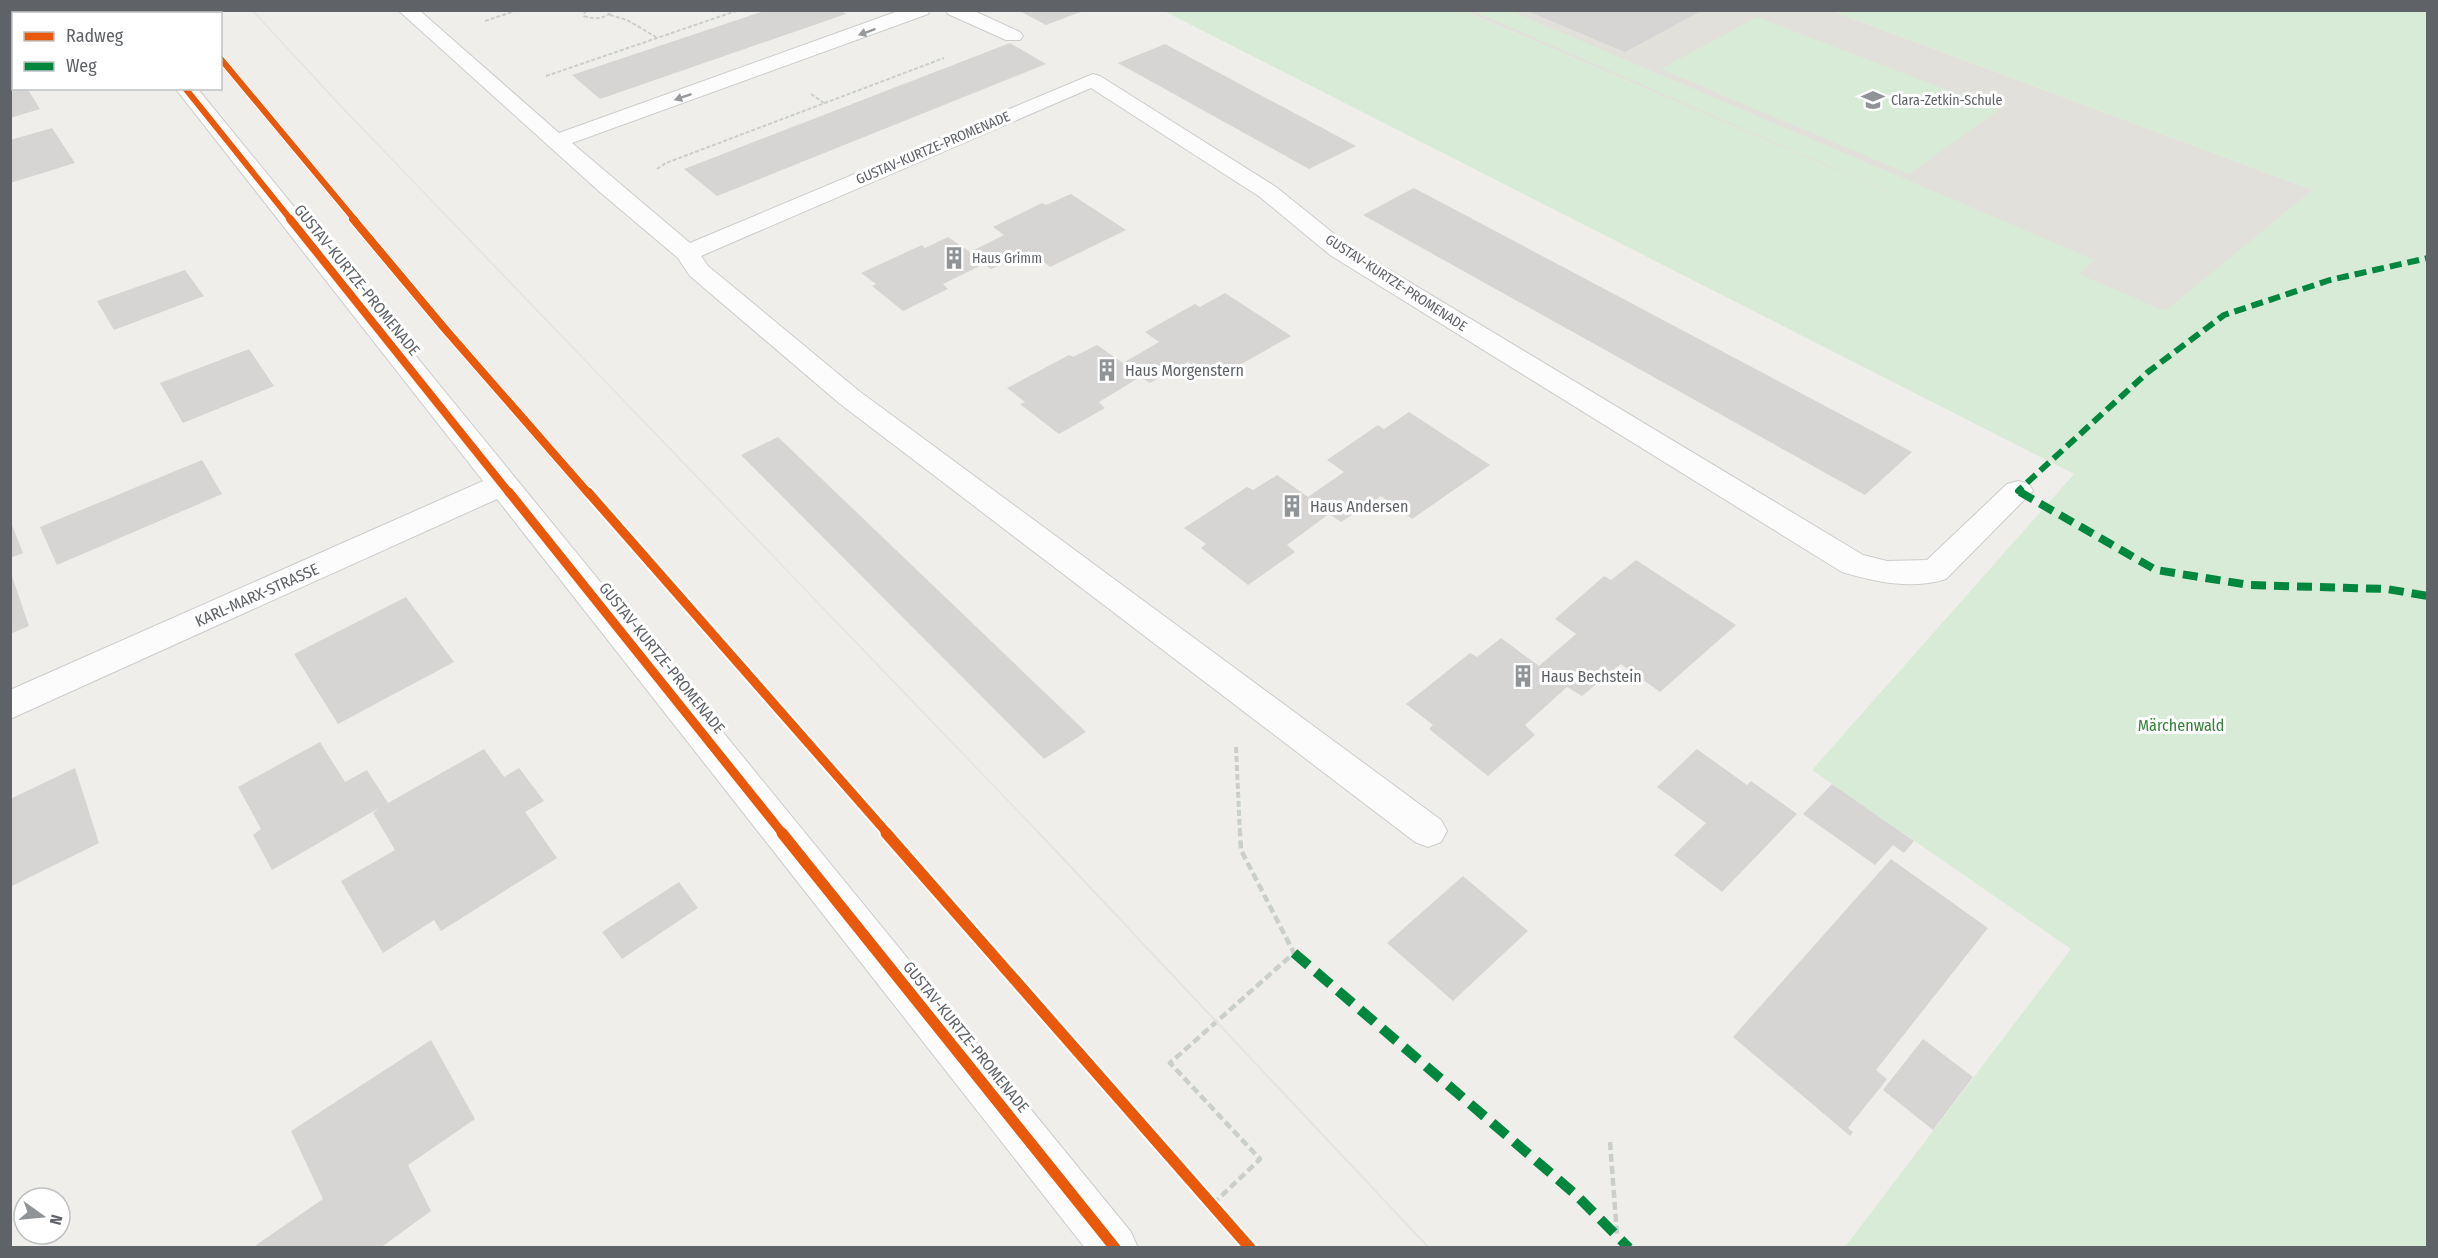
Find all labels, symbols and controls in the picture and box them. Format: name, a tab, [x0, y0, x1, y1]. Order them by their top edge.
legend	[12, 12, 222, 90]
text: Radweg	[66, 25, 124, 47]
one-way arrow	[857, 27, 875, 37]
text: Weg	[66, 55, 97, 77]
school or university icon: Clara-Zetkin-Schule	[1860, 87, 1886, 113]
place label: Clara-Zetkin-Schule	[1891, 92, 2002, 109]
one-way arrow	[674, 93, 692, 103]
street label: GUSTAV-KURTZE-PROMENADE	[854, 108, 1013, 188]
street label: GUSTAV-KURTZE-PROMENADE	[290, 201, 424, 359]
street label: GUSTAV-KURTZE-PROMENADE	[1322, 231, 1470, 335]
building icon: Haus Grimm	[941, 245, 967, 271]
place label: Haus Grimm	[972, 250, 1042, 267]
building icon: Haus Morgenstern	[1094, 357, 1120, 383]
place label: Haus Morgenstern	[1125, 361, 1244, 380]
building icon: Haus Andersen	[1279, 493, 1305, 519]
place label: Haus Andersen	[1310, 497, 1408, 516]
street label: KARL-MARX-STRASSE	[192, 559, 322, 631]
street label: GUSTAV-KURTZE-PROMENADE	[595, 579, 729, 737]
building icon: Haus Bechstein	[1510, 663, 1536, 689]
place label: Haus Bechstein	[1541, 667, 1642, 686]
park label: Märchenwald	[2138, 716, 2224, 735]
street label: GUSTAV-KURTZE-PROMENADE	[899, 958, 1033, 1116]
north arrow	[12, 1186, 72, 1246]
text: N	[46, 1213, 66, 1227]

